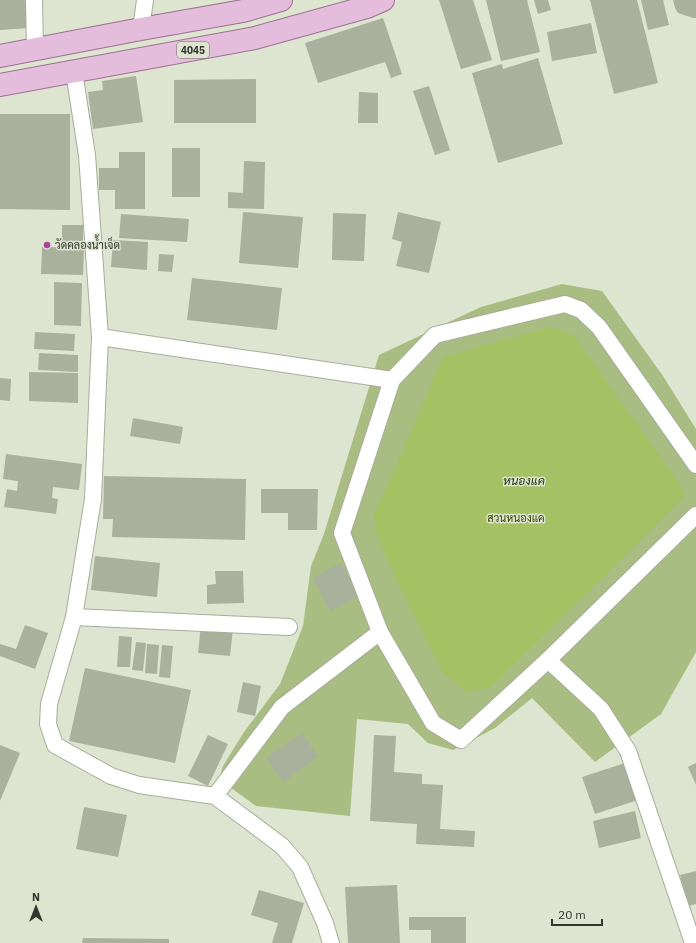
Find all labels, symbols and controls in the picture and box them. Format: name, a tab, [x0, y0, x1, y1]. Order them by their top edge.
road number: 4045	[177, 42, 209, 58]
place label: วัดคลองน้ำเจ็ด	[55, 234, 120, 252]
marker: วัดคลองน้ำเจ็ด	[42, 240, 52, 250]
water label: หนองแค	[503, 473, 545, 488]
park label: สวนหนองแค	[487, 511, 545, 525]
north arrow	[16, 887, 56, 927]
text: N	[32, 890, 40, 904]
scale bar	[552, 901, 602, 927]
text: 20 m	[558, 907, 586, 922]

